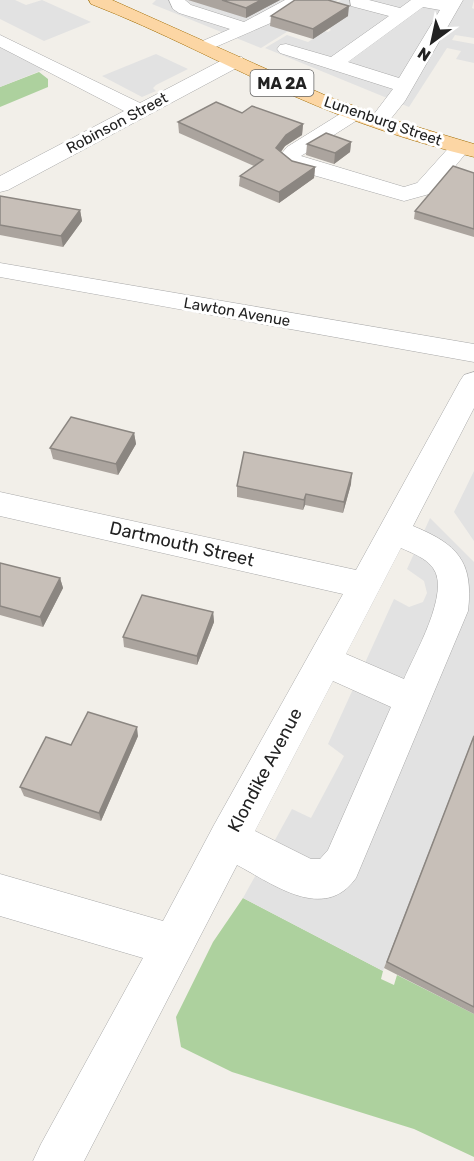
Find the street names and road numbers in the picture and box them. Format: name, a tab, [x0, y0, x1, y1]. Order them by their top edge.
road number: MA 2A	[250, 70, 314, 96]
street label: Robinson Street	[63, 89, 171, 157]
street label: Lunenburg Street	[322, 92, 444, 150]
street label: Lawton Avenue	[182, 294, 292, 330]
street label: Dartmouth Street	[107, 517, 257, 571]
street label: Klondike Avenue	[223, 704, 307, 836]

